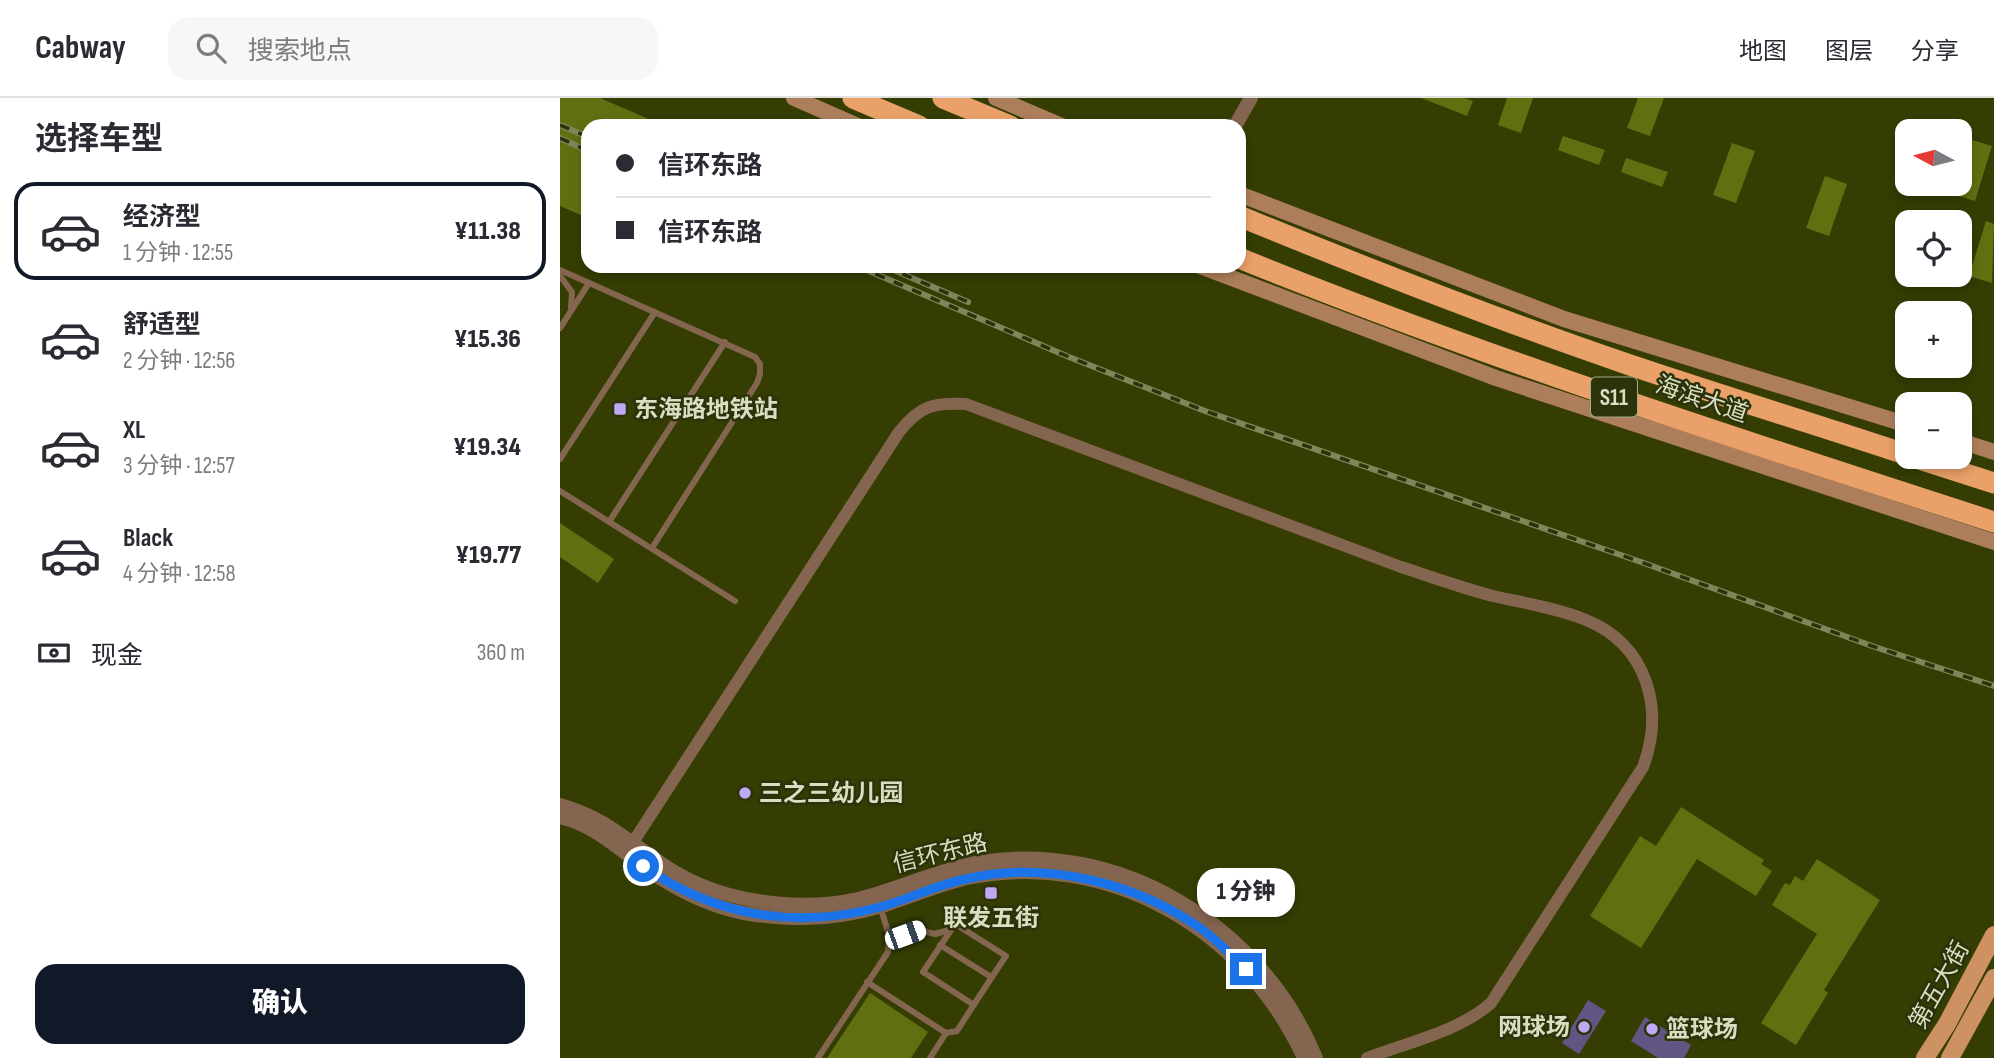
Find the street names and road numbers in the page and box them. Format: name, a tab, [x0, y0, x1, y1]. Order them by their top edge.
street label: 海滨大道	[1652, 370, 1752, 429]
road number: S11	[1591, 378, 1637, 416]
street label: 信环东路	[890, 828, 990, 879]
street label: 第五大街	[1903, 936, 1975, 1034]

